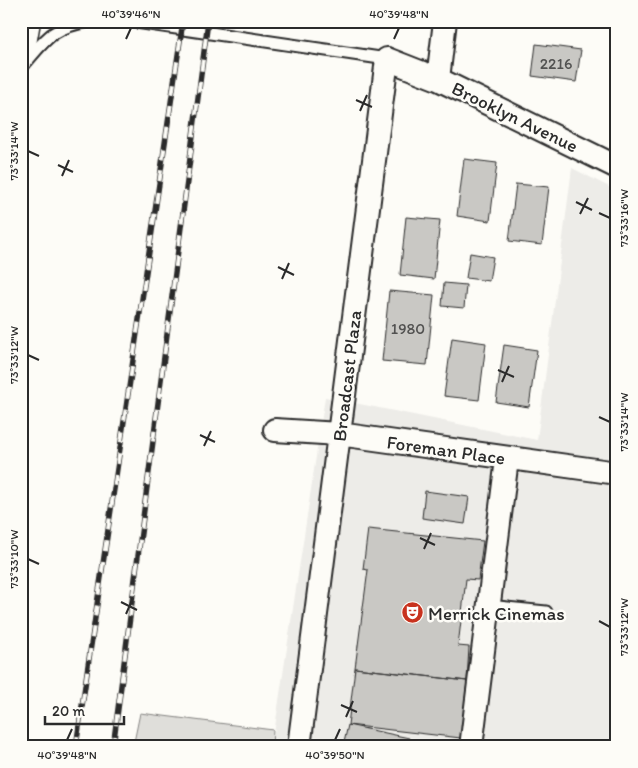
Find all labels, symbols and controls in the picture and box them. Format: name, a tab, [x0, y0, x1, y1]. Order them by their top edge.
text: 40°39'46"N	[101, 7, 161, 21]
text: 40°39'48"N	[369, 7, 429, 21]
house number: 2216	[540, 54, 572, 73]
street label: Brooklyn Avenue	[448, 76, 582, 158]
text: 73°33'14"W	[7, 122, 21, 180]
text: 73°33'16"W	[617, 189, 631, 247]
street label: Broadcast Plaza	[328, 309, 366, 443]
house number: 1980	[391, 319, 425, 338]
text: 73°33'12"W	[7, 326, 21, 384]
text: 73°33'14"W	[617, 393, 631, 451]
street label: Foreman Place	[385, 430, 507, 470]
text: 73°33'10"W	[7, 530, 21, 588]
text: 73°33'12"W	[617, 598, 631, 656]
theatre icon: Merrick Cinemas	[400, 601, 424, 625]
place label: Merrick Cinemas	[428, 602, 565, 625]
scale bar	[45, 693, 124, 725]
text: 20 m	[52, 702, 86, 720]
text: 40°39'48"N	[37, 748, 97, 762]
text: 40°39'50"N	[305, 748, 365, 762]

